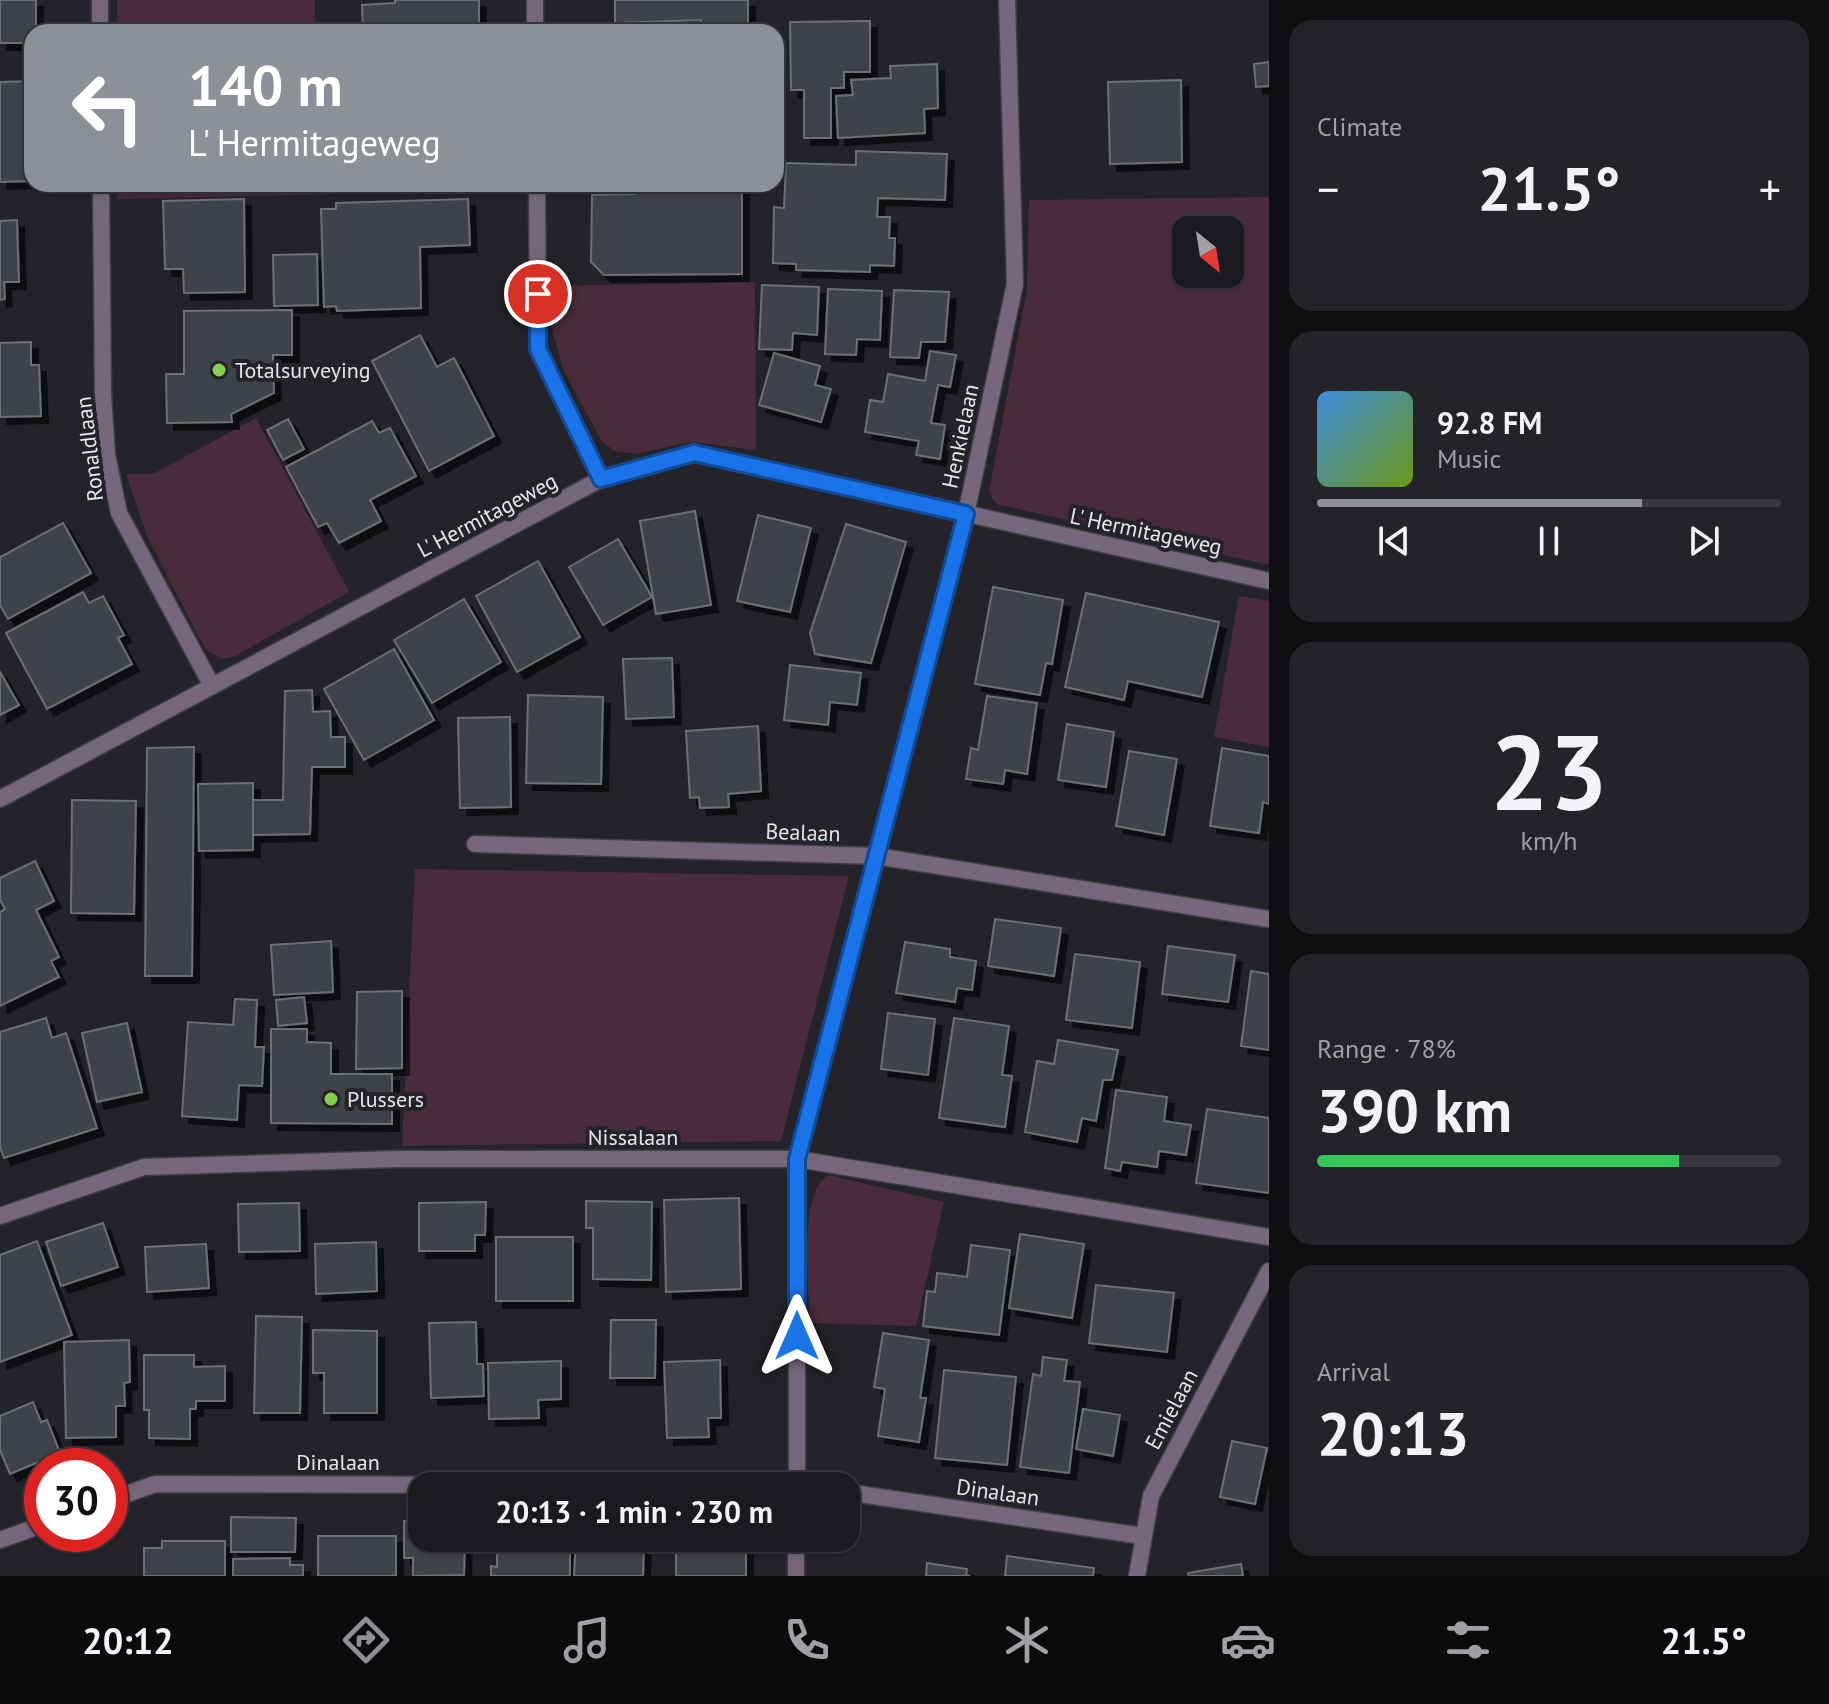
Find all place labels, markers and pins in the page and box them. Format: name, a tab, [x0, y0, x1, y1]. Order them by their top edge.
pin	[504, 260, 572, 328]
place label: Totalsurveying	[235, 356, 371, 384]
marker: Totalsurveying	[210, 361, 228, 379]
place label: Plussers	[347, 1085, 424, 1113]
marker: Plussers	[322, 1090, 340, 1108]

